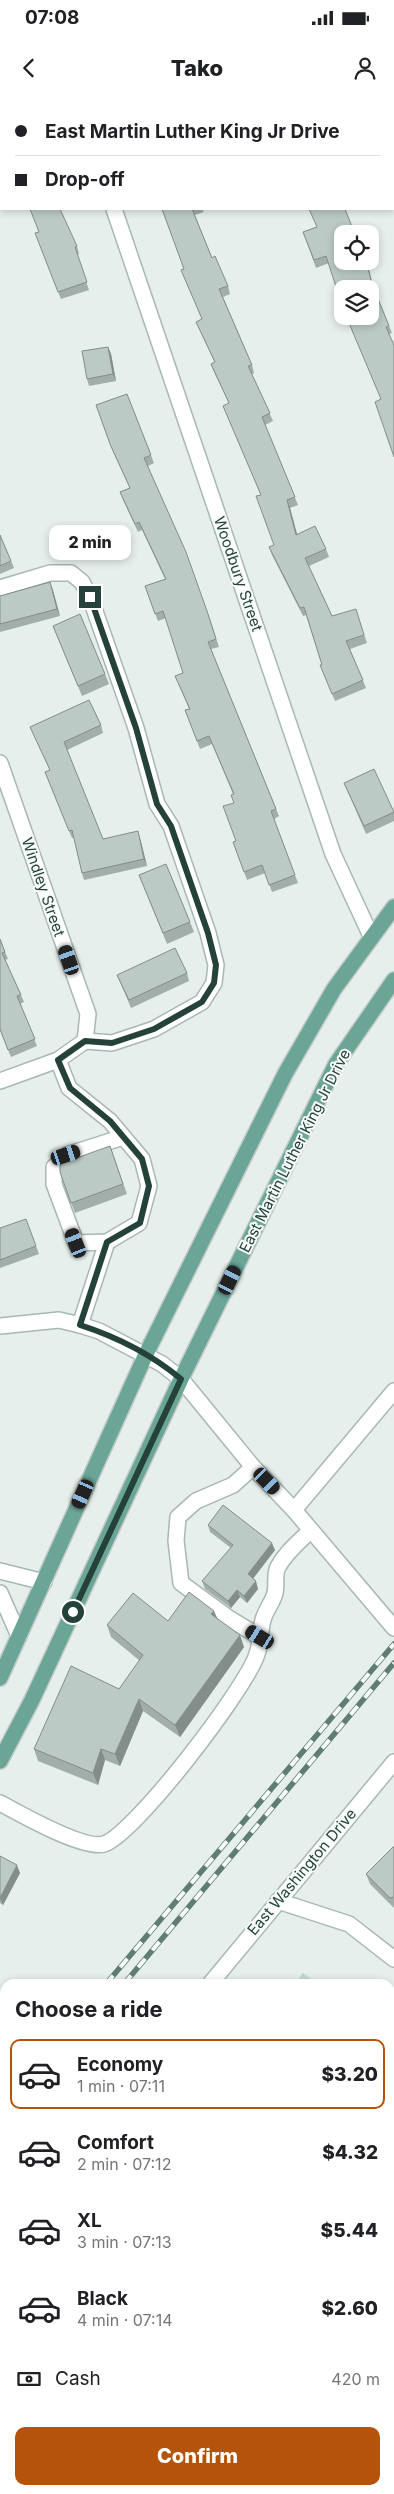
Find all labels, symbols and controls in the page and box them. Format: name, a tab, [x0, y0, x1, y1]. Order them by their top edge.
text: 07:08	[25, 6, 79, 29]
icon: back	[15, 54, 43, 82]
icon: person	[351, 54, 379, 82]
text: Tako	[171, 55, 223, 81]
text: East Martin Luther King Jr Drive	[45, 120, 340, 143]
text: Drop-off	[45, 168, 125, 191]
map controls	[334, 225, 379, 325]
button: locate	[334, 225, 379, 270]
button: layers	[334, 280, 379, 325]
street label: Woodbury Street	[210, 514, 267, 634]
callout: 2 min	[49, 524, 131, 560]
text: 2 min	[68, 532, 112, 552]
route end	[79, 586, 101, 608]
street label: Windley Street	[18, 835, 69, 939]
car	[57, 943, 80, 977]
street label: East Martin Luther King Jr Drive	[235, 1046, 354, 1256]
car	[49, 1143, 82, 1167]
car	[63, 1226, 88, 1260]
car	[216, 1263, 243, 1297]
car	[251, 1465, 282, 1497]
car	[70, 1477, 95, 1511]
route start	[62, 1601, 84, 1623]
car	[243, 1623, 276, 1651]
street label: East Washington Drive	[243, 1804, 360, 1939]
text: Choose a ride	[15, 1996, 163, 2022]
icon: car	[17, 2052, 62, 2097]
text: Economy	[77, 2053, 163, 2076]
text: $3.20	[321, 2063, 378, 2086]
text: 1 min · 07:11	[77, 2076, 165, 2096]
icon: car	[17, 2130, 62, 2175]
text: Comfort	[77, 2131, 154, 2154]
text: $4.32	[322, 2141, 378, 2164]
text: 2 min · 07:12	[77, 2154, 171, 2174]
icon: car	[17, 2208, 62, 2253]
text: XL	[77, 2209, 102, 2232]
text: $5.44	[321, 2219, 378, 2242]
text: 3 min · 07:13	[77, 2232, 172, 2252]
icon: car	[17, 2286, 62, 2331]
text: Black	[77, 2287, 128, 2310]
text: $2.60	[322, 2297, 378, 2320]
text: 4 min · 07:14	[77, 2310, 173, 2330]
icon: cash	[15, 2365, 43, 2393]
text: Cash	[55, 2367, 101, 2390]
text: 420 m	[331, 2369, 380, 2389]
button: Confirm	[15, 2427, 380, 2485]

